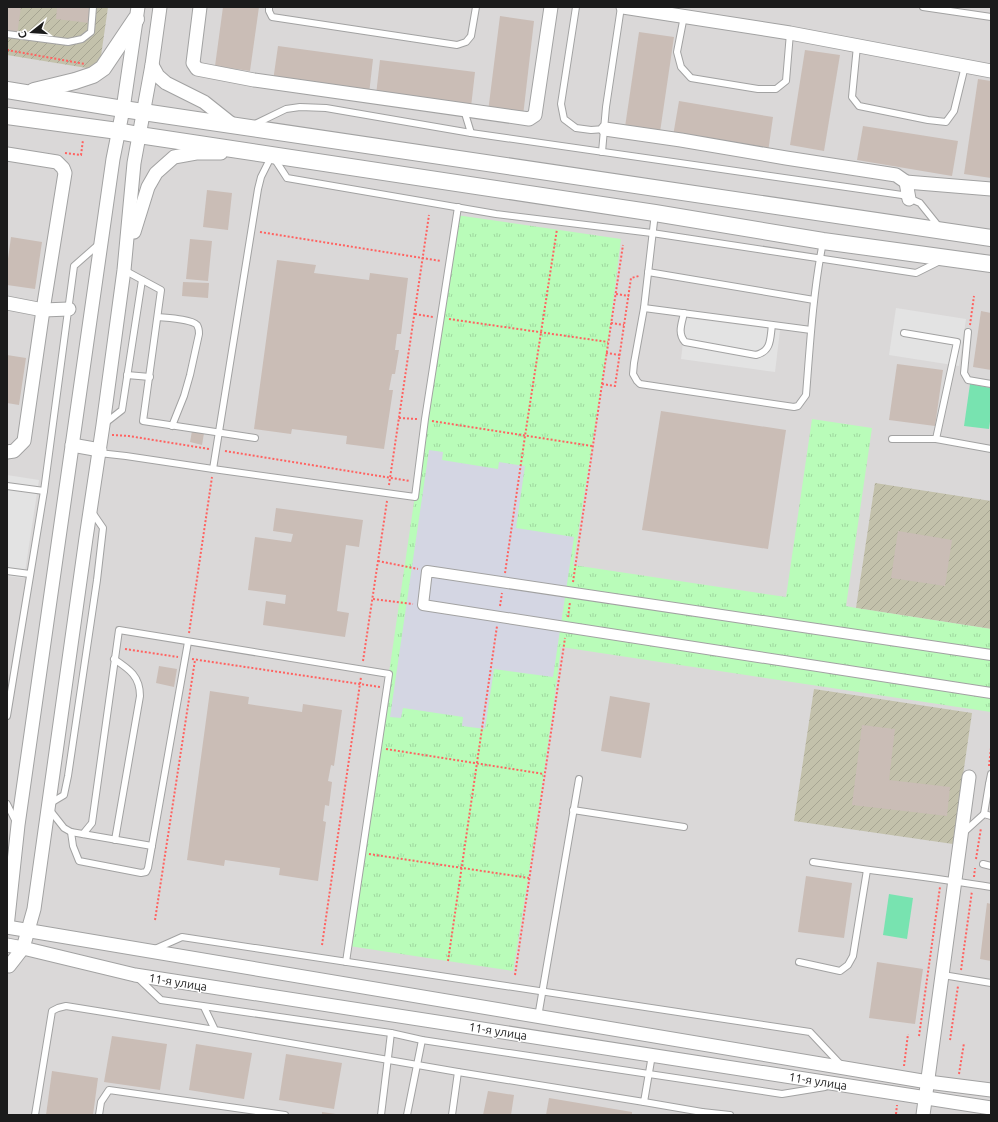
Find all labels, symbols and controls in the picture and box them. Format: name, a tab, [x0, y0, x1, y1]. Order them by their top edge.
north arrow	[12, 12, 52, 52]
text: С	[16, 30, 29, 40]
street label: 11-я улица	[148, 971, 208, 993]
street label: 11-я улица	[468, 1020, 528, 1042]
street label: 11-я улица	[788, 1070, 848, 1092]

